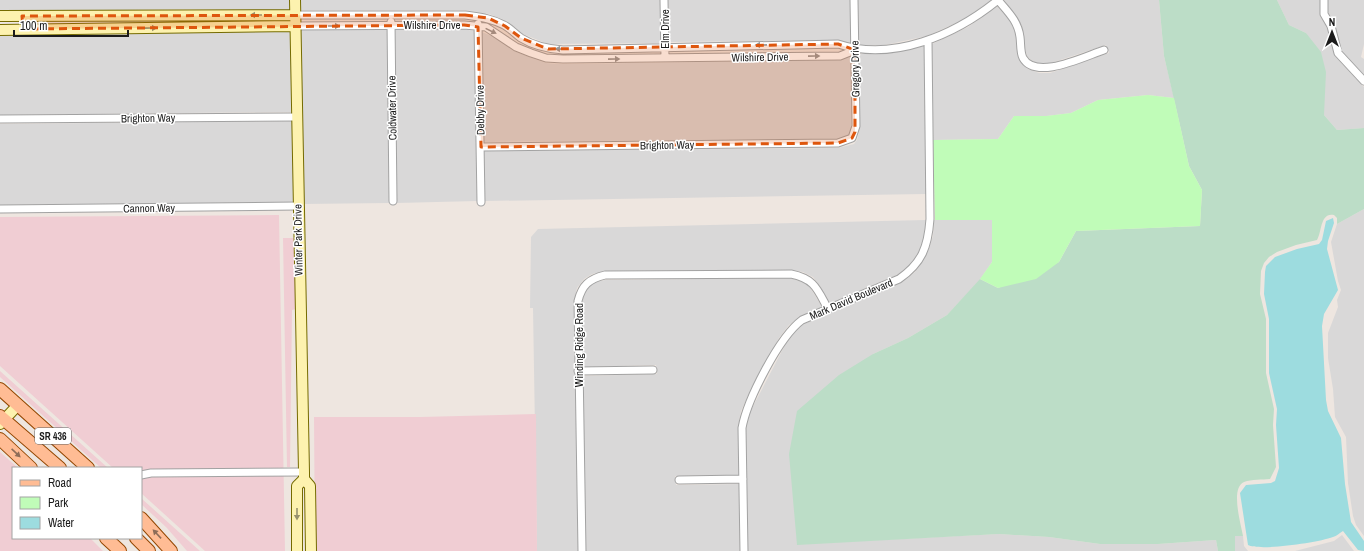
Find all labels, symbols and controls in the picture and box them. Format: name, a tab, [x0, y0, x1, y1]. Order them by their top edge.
street label: Elm Drive	[658, 9, 672, 49]
scale bar	[14, 12, 128, 38]
one-way arrow	[249, 12, 262, 18]
north arrow	[1312, 12, 1352, 52]
text: N	[1329, 15, 1335, 29]
text: 100 m	[20, 18, 47, 34]
street label: Wilshire Drive	[403, 18, 461, 32]
one-way arrow	[328, 23, 341, 29]
one-way arrow	[145, 25, 158, 31]
one-way arrow	[485, 27, 497, 34]
street label: Gregory Drive	[848, 41, 862, 97]
one-way arrow	[755, 42, 767, 49]
one-way arrow	[554, 46, 567, 52]
street label: Wilshire Drive	[731, 50, 789, 64]
one-way arrow	[808, 53, 821, 59]
one-way arrow	[608, 55, 620, 62]
street label: Coldwater Drive	[384, 76, 400, 140]
street label: Debby Drive	[473, 85, 487, 135]
street label: Brighton Way	[121, 111, 176, 125]
street label: Brighton Way	[640, 138, 695, 152]
street label: Cannon Way	[123, 201, 176, 215]
street label: Winter Park Drive	[290, 204, 306, 276]
street label: Mark David Boulevard	[807, 275, 895, 323]
street label: Winding Ridge Road	[572, 303, 586, 387]
road number: SR 436	[35, 428, 71, 444]
one-way arrow	[10, 449, 21, 458]
legend	[12, 467, 142, 539]
text: Road	[48, 475, 72, 491]
text: Park	[48, 495, 68, 511]
one-way arrow	[294, 508, 300, 521]
text: Water	[48, 515, 75, 531]
one-way arrow	[152, 529, 162, 539]

